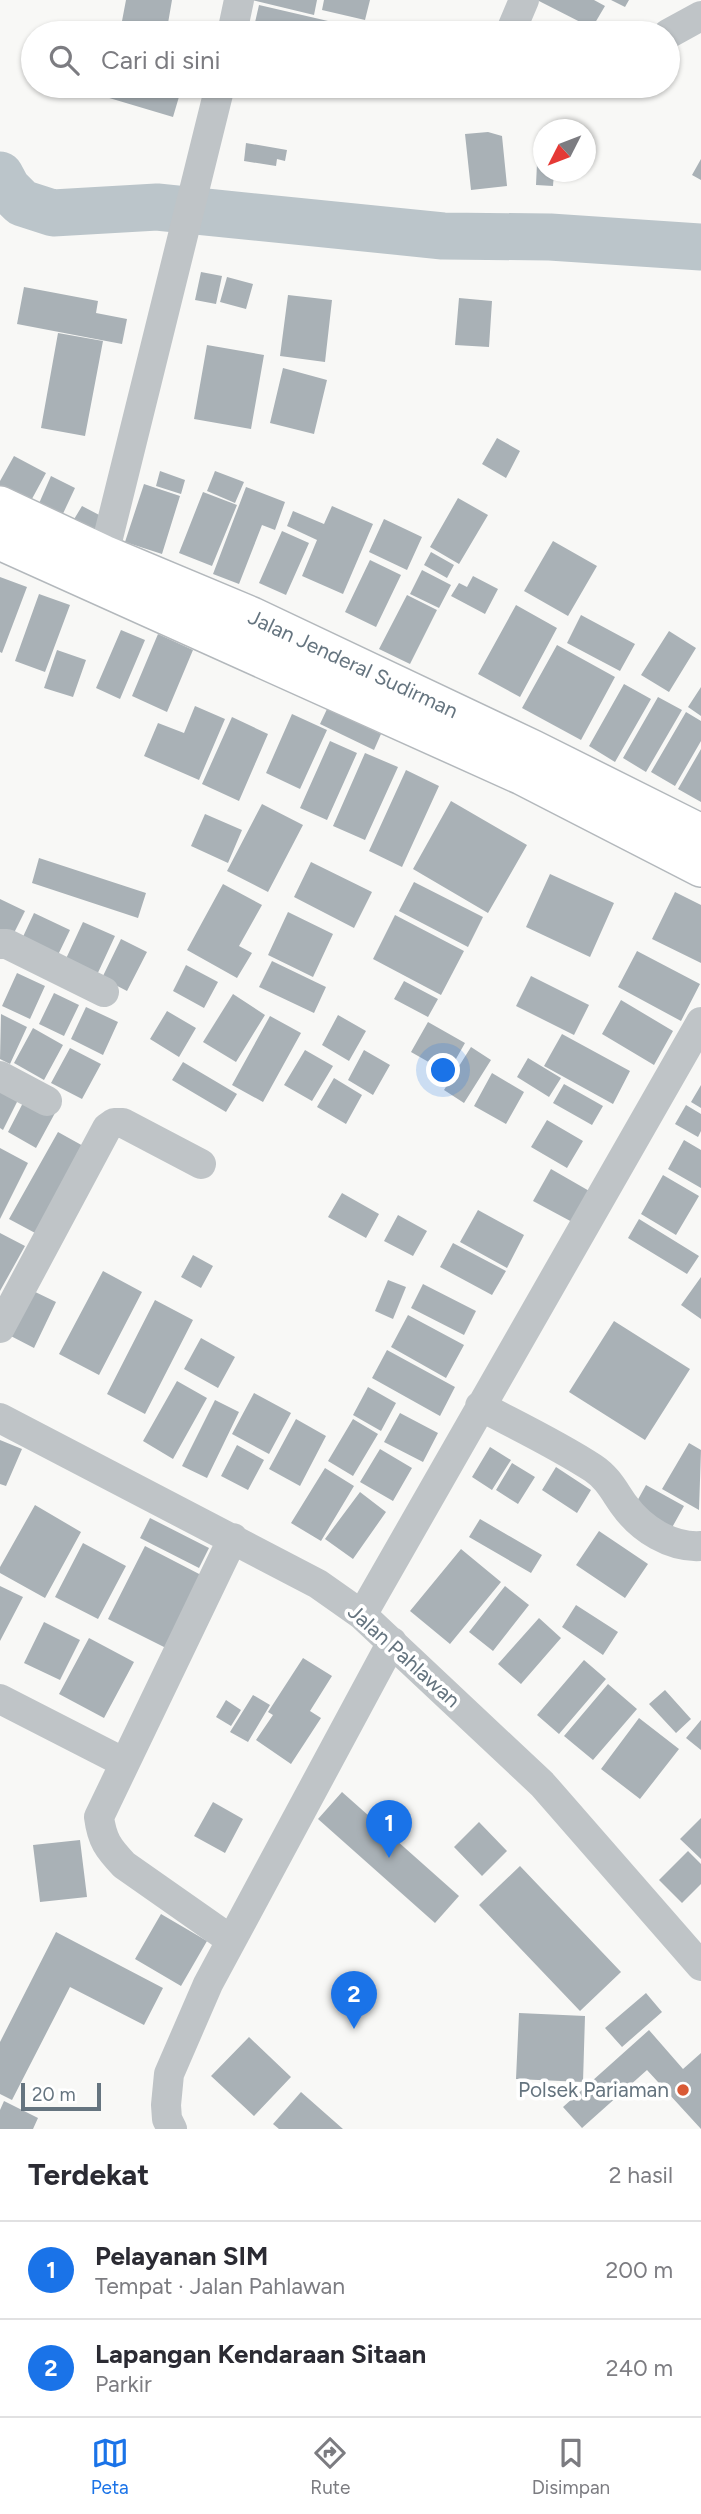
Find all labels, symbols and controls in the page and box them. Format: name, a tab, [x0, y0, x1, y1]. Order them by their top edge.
search box	[21, 21, 680, 98]
icon: search	[45, 41, 83, 79]
text: Cari di sini	[101, 44, 221, 76]
north arrow	[533, 119, 596, 182]
street label: Jalan Jenderal Sudirman	[244, 604, 462, 723]
your location	[426, 1053, 460, 1087]
street label: Jalan Pahlawan	[343, 1599, 465, 1712]
pin: 1	[366, 1800, 412, 1858]
pin: 2	[331, 1971, 377, 2029]
place label: Polsek Pariaman	[518, 2077, 669, 2102]
scale bar	[21, 2080, 102, 2112]
marker: Polsek Pariaman	[675, 2082, 691, 2098]
text: 20 m	[32, 2083, 76, 2106]
text: Terdekat	[28, 2156, 149, 2193]
text: 2 hasil	[609, 2161, 673, 2189]
text: Pelayanan SIM	[95, 2240, 268, 2272]
text: 1	[46, 2256, 56, 2284]
text: 200 m	[605, 2256, 673, 2284]
text: Tempat · Jalan Pahlawan	[95, 2272, 345, 2300]
text: Lapangan Kendaraan Sitaan	[95, 2338, 426, 2370]
text: 2	[44, 2354, 58, 2382]
text: 240 m	[606, 2354, 673, 2382]
text: Parkir	[95, 2370, 152, 2398]
tab: Peta	[91, 2434, 129, 2499]
tab: Rute	[310, 2434, 350, 2499]
tab: Disimpan	[532, 2434, 610, 2499]

